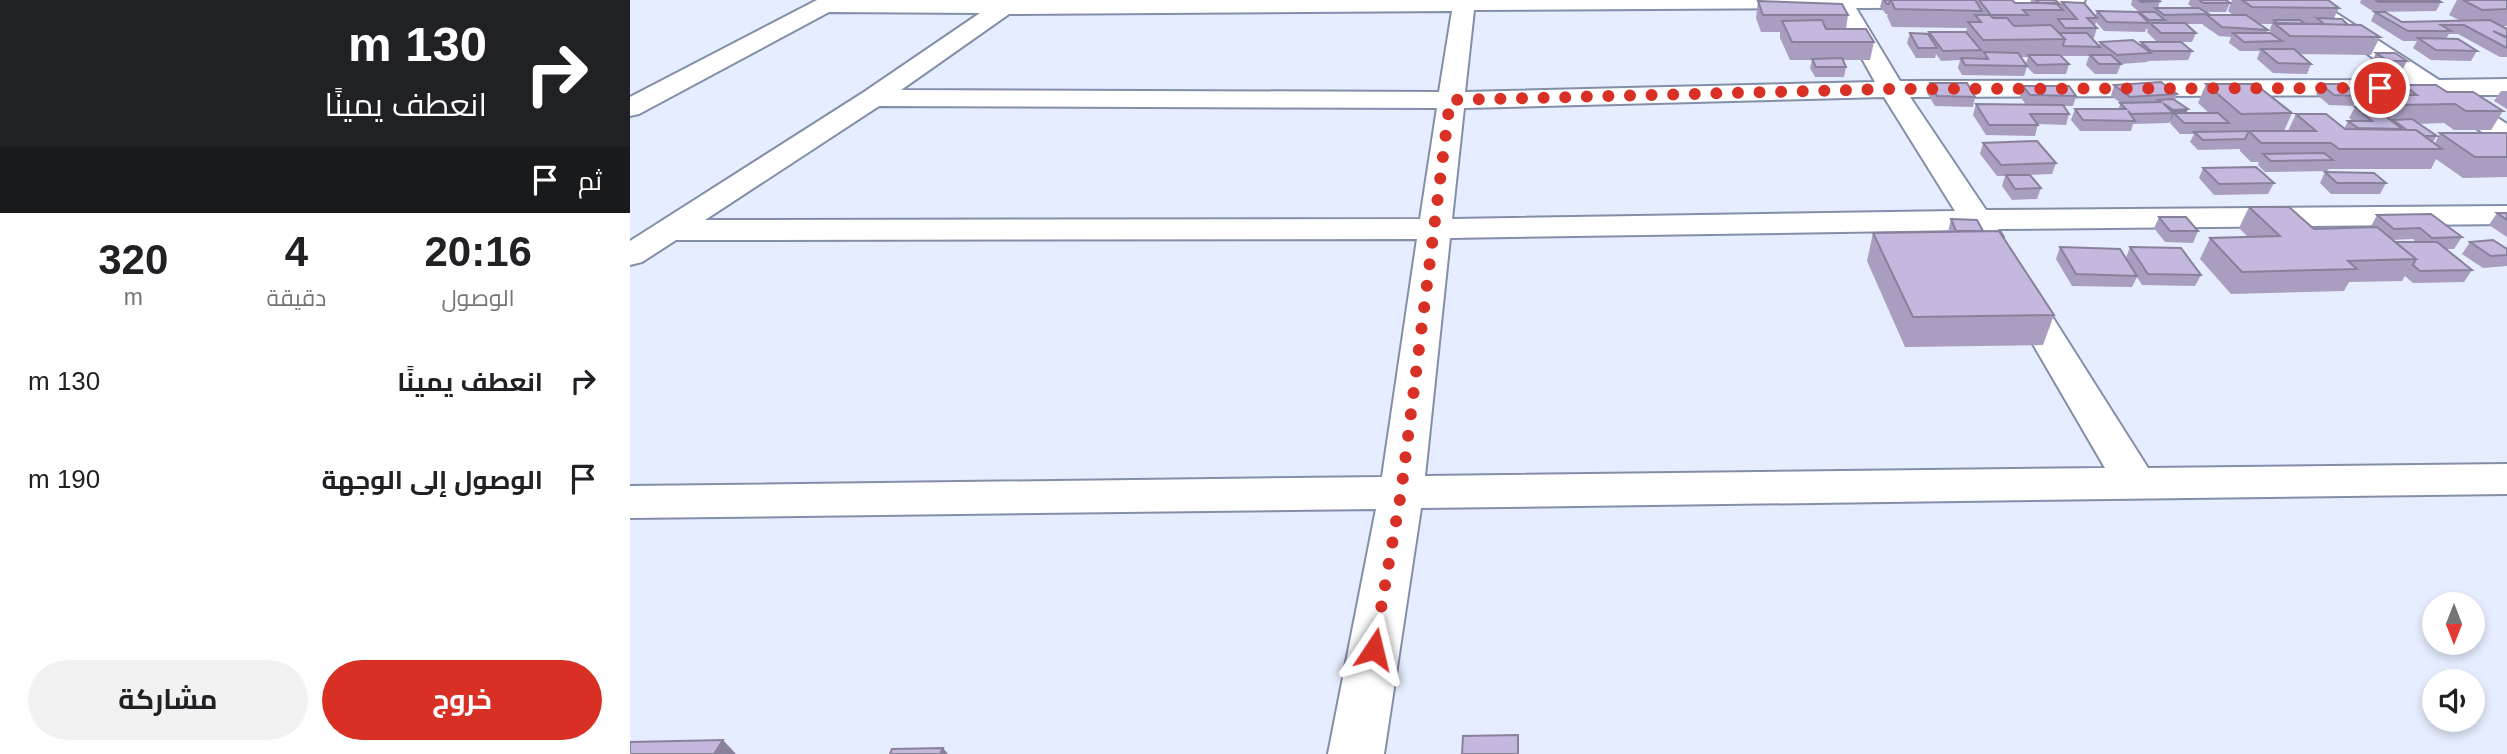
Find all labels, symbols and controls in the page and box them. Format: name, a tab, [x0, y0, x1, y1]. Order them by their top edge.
text: 130 m	[348, 17, 487, 71]
icon: right	[511, 28, 602, 119]
pin	[2350, 58, 2410, 118]
icon: arrive	[2361, 69, 2399, 107]
text: انعطف يمينًا	[324, 87, 487, 123]
icon: arrive	[526, 161, 564, 199]
text: ثم	[578, 166, 602, 196]
text: 4	[285, 228, 308, 275]
text: 20:16	[424, 228, 532, 275]
text: 320	[98, 236, 168, 283]
text: m	[124, 284, 143, 310]
text: دقيقة	[266, 285, 326, 311]
text: الوصول	[441, 285, 515, 311]
icon: right	[564, 362, 602, 400]
text: 130 m	[28, 366, 100, 396]
text: انعطف يمينًا	[397, 367, 543, 397]
icon: arrive	[564, 460, 602, 498]
text: 190 m	[28, 464, 100, 494]
text: الوصول إلى الوجهة	[321, 465, 543, 495]
north arrow	[2422, 592, 2485, 654]
map controls	[2422, 592, 2485, 732]
position arrow	[1337, 612, 1411, 686]
button: مشاركة	[28, 660, 308, 740]
button: خروج	[322, 660, 602, 740]
button: sound	[2422, 669, 2485, 732]

